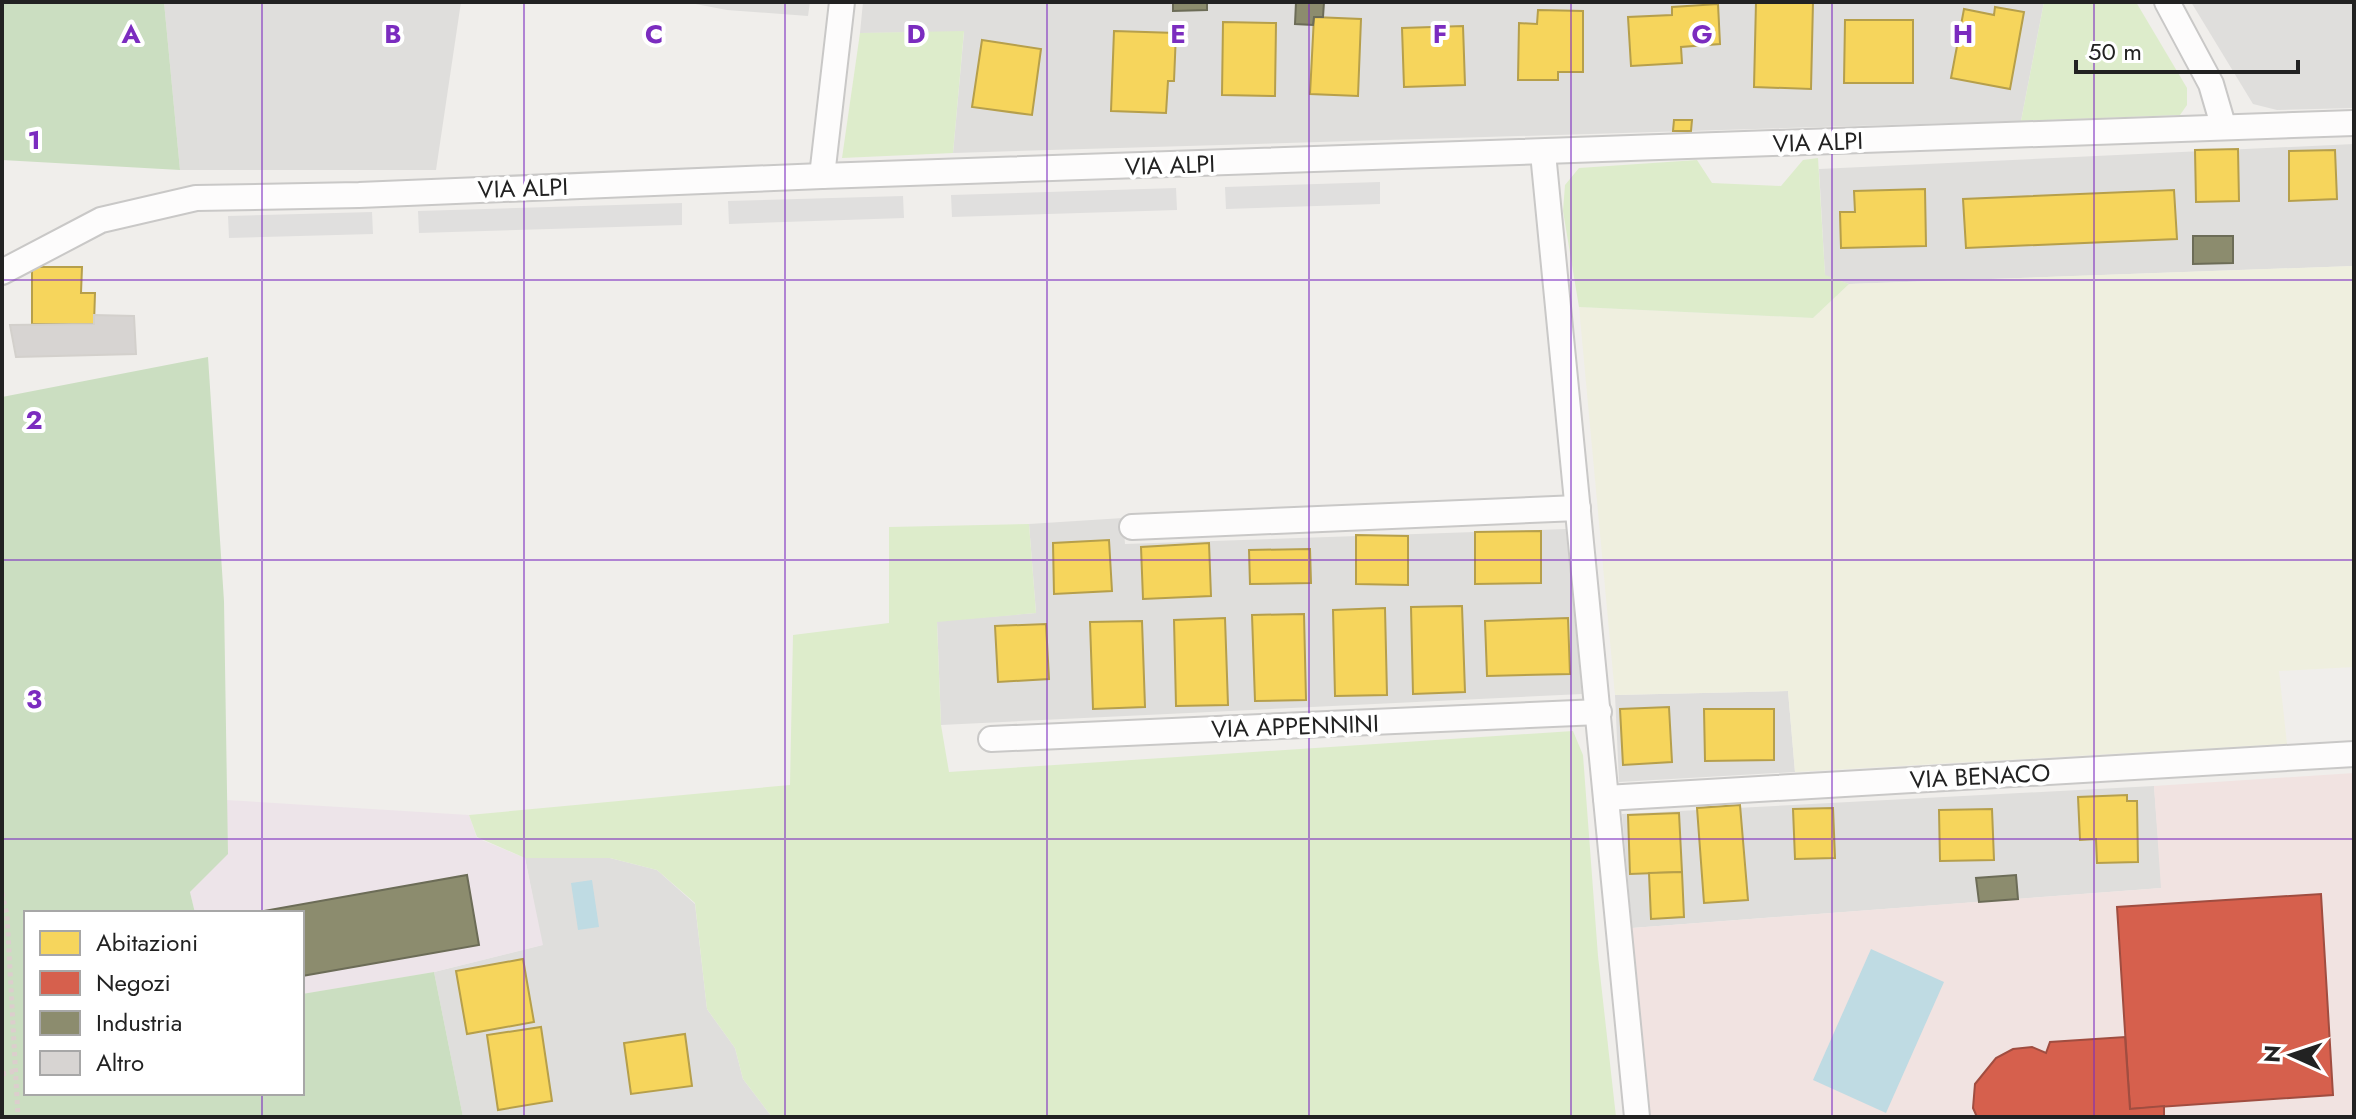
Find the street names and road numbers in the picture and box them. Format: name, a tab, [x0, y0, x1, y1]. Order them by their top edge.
street label: VIA ALPI	[1772, 123, 1864, 161]
street label: VIA ALPI	[1124, 146, 1216, 184]
street label: VIA ALPI	[477, 169, 569, 207]
street label: VIA APPENNINI	[1211, 706, 1379, 746]
street label: VIA BENACO	[1909, 755, 2051, 797]

